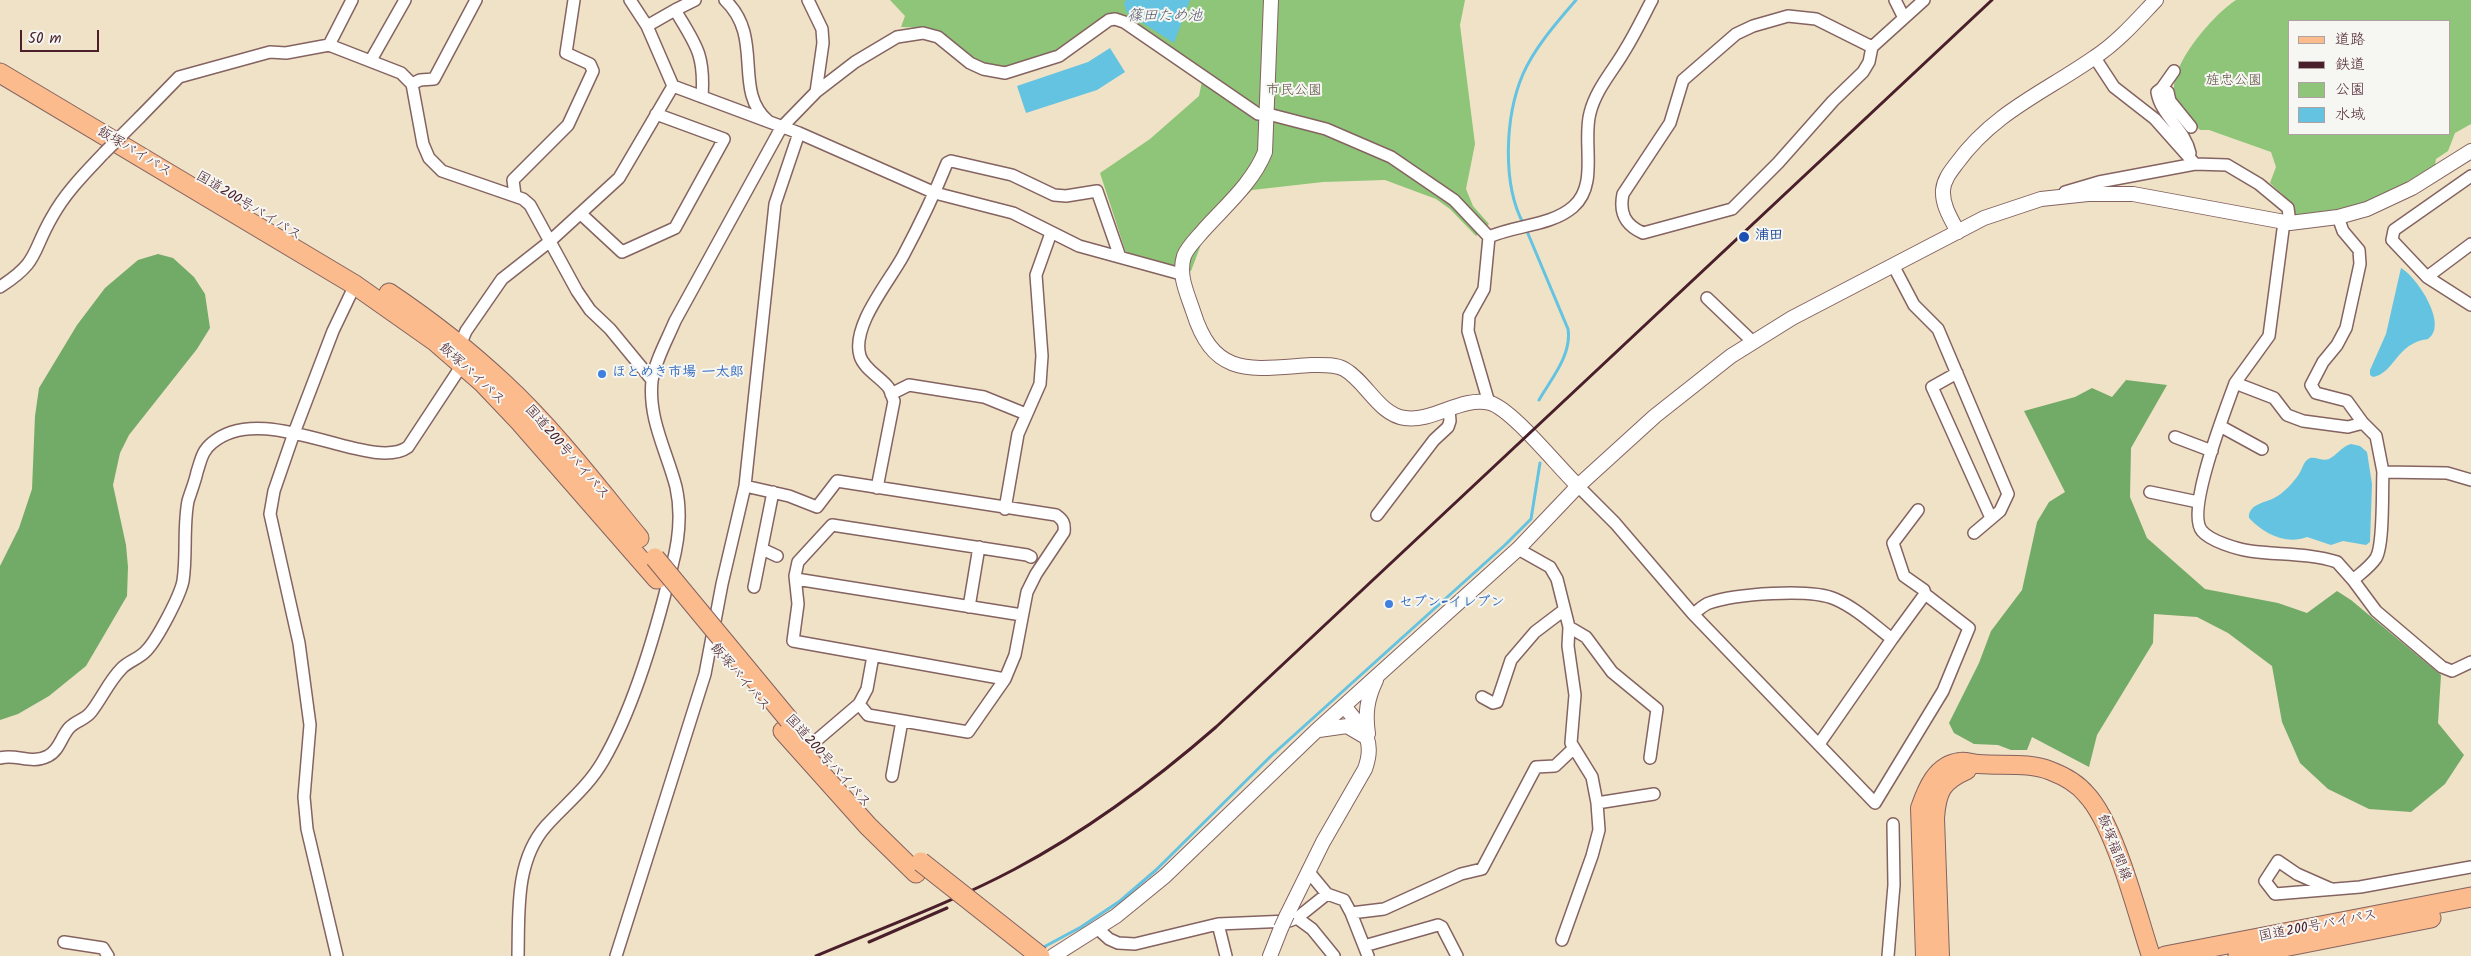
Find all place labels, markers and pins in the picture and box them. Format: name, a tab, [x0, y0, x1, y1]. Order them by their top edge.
place label: 浦田	[1755, 229, 1783, 245]
marker: 浦田	[1737, 230, 1751, 244]
place label: ほとめき市場 一太郎	[612, 366, 743, 382]
marker: ほとめき市場 一太郎	[596, 368, 608, 380]
place label: セブン-イレブン	[1399, 596, 1504, 612]
marker: セブン-イレブン	[1383, 598, 1395, 610]

